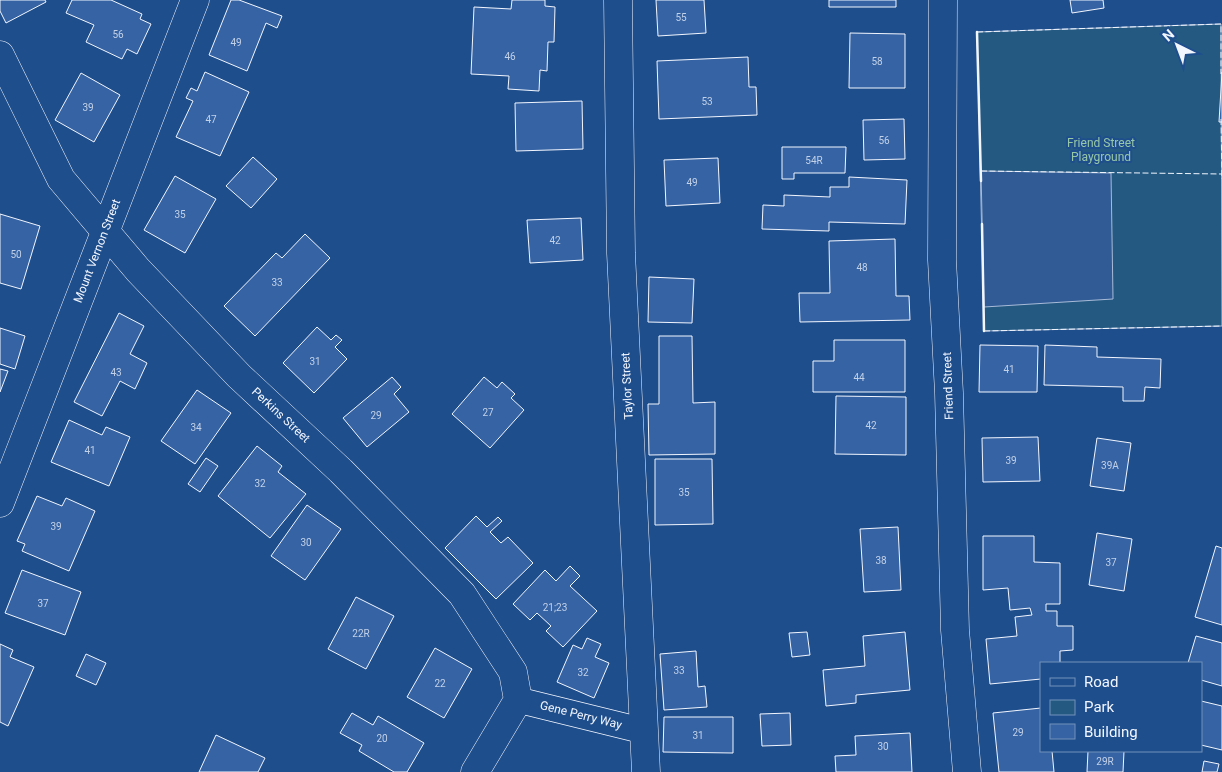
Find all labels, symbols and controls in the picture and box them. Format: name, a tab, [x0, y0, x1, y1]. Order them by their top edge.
house number: 55	[675, 12, 687, 23]
north arrow	[1152, 20, 1202, 70]
text: N	[1159, 26, 1177, 45]
house number: 56	[112, 29, 124, 40]
house number: 49	[230, 37, 242, 48]
house number: 46	[504, 51, 516, 62]
house number: 58	[871, 56, 883, 67]
house number: 53	[701, 96, 713, 107]
house number: 39	[82, 102, 94, 113]
house number: 47	[205, 114, 217, 125]
house number: 56	[878, 135, 890, 146]
park label: Friend Street Playground	[1067, 136, 1135, 164]
house number: 54R	[805, 155, 823, 166]
house number: 49	[686, 177, 698, 188]
street label: Mount Vernon Street	[71, 197, 123, 305]
house number: 35	[174, 209, 186, 220]
house number: 42	[549, 235, 561, 246]
house number: 50	[10, 249, 22, 260]
house number: 48	[856, 262, 868, 273]
house number: 33	[271, 277, 283, 288]
street label: Taylor Street	[618, 352, 636, 420]
street label: Friend Street	[940, 352, 956, 420]
house number: 31	[309, 356, 321, 367]
house number: 41	[1003, 364, 1015, 375]
house number: 43	[110, 367, 122, 378]
house number: 44	[853, 372, 865, 383]
street label: Perkins Street	[249, 385, 313, 446]
house number: 27	[482, 407, 494, 418]
house number: 29	[370, 410, 382, 421]
house number: 42	[865, 420, 877, 431]
house number: 34	[190, 422, 202, 433]
house number: 41	[84, 445, 96, 456]
house number: 39	[1005, 455, 1017, 466]
house number: 39A	[1101, 460, 1119, 471]
house number: 32	[254, 478, 266, 489]
house number: 35	[678, 487, 690, 498]
house number: 39	[50, 521, 62, 532]
house number: 30	[300, 537, 312, 548]
house number: 38	[875, 555, 887, 566]
house number: 37	[1105, 557, 1117, 568]
house number: 37	[37, 598, 49, 609]
house number: 21;23	[543, 602, 567, 613]
house number: 22R	[352, 628, 370, 639]
legend	[1040, 662, 1202, 752]
house number: 33	[673, 665, 685, 676]
house number: 32	[577, 667, 589, 678]
text: Road	[1084, 673, 1118, 691]
house number: 22	[434, 678, 446, 689]
street label: Gene Perry Way	[539, 698, 624, 732]
text: Park	[1084, 698, 1115, 716]
text: Building	[1084, 723, 1138, 741]
house number: 29	[1012, 727, 1024, 738]
house number: 31	[692, 730, 704, 741]
house number: 20	[376, 733, 388, 744]
house number: 30	[877, 741, 889, 752]
house number: 29R	[1096, 756, 1114, 767]

